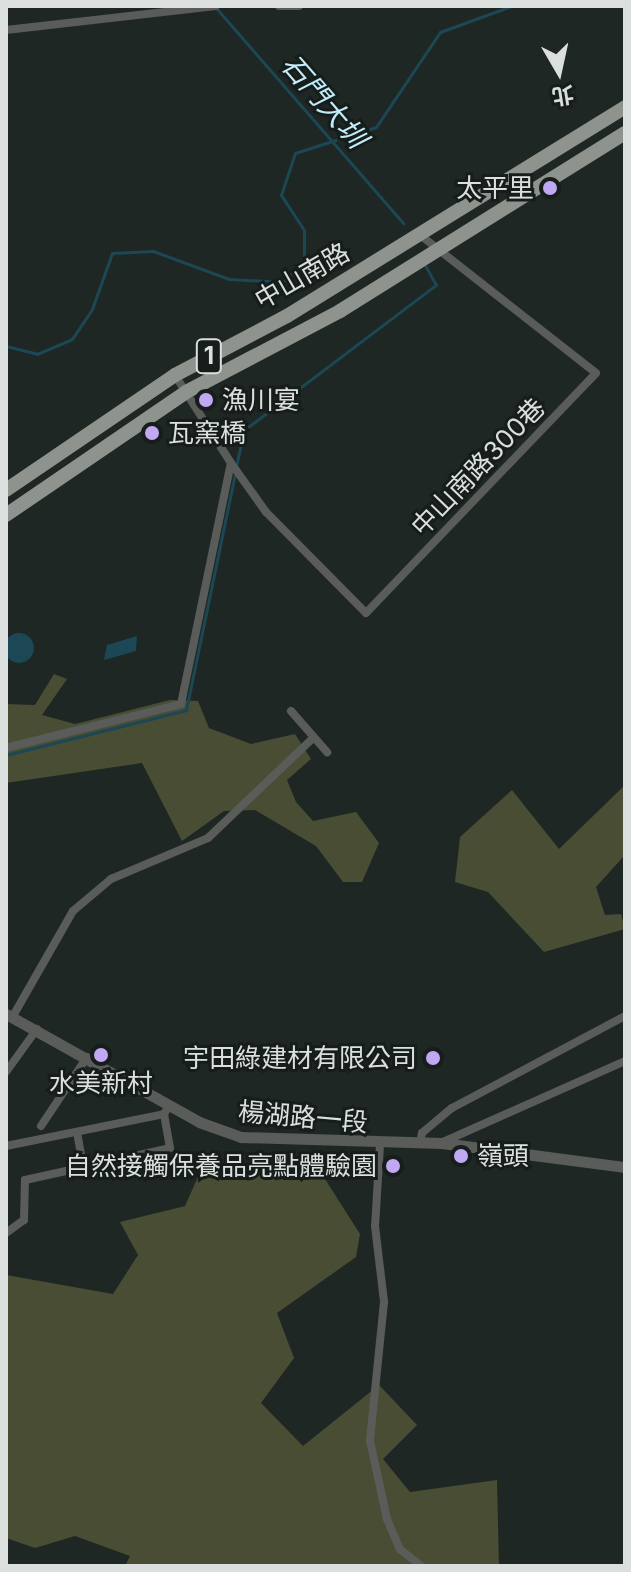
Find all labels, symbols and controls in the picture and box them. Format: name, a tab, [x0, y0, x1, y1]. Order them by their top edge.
north arrow	[519, 32, 599, 112]
water label: 石門大圳	[275, 48, 373, 154]
text: 北	[550, 81, 576, 110]
place label: 太平里	[456, 172, 534, 204]
marker: 太平里	[541, 179, 559, 197]
street label: 中山南路	[249, 236, 355, 316]
road number: 1	[195, 336, 223, 376]
place label: 漁川宴	[222, 384, 300, 416]
marker: 漁川宴	[197, 391, 215, 409]
street label: 中山南路300巷	[405, 392, 551, 542]
place label: 瓦窯橋	[168, 417, 246, 449]
marker: 瓦窯橋	[143, 424, 161, 442]
place label: 宇田綠建材有限公司	[183, 1042, 417, 1074]
marker: 水美新村	[92, 1046, 110, 1064]
marker: 宇田綠建材有限公司	[424, 1049, 442, 1067]
place label: 水美新村	[49, 1067, 153, 1099]
street label: 楊湖路一段	[237, 1096, 369, 1138]
place label: 嶺頭	[477, 1140, 529, 1172]
marker: 嶺頭	[452, 1147, 470, 1165]
place label: 自然接觸保養品亮點體驗園	[65, 1150, 377, 1182]
marker: 自然接觸保養品亮點體驗園	[384, 1157, 402, 1175]

